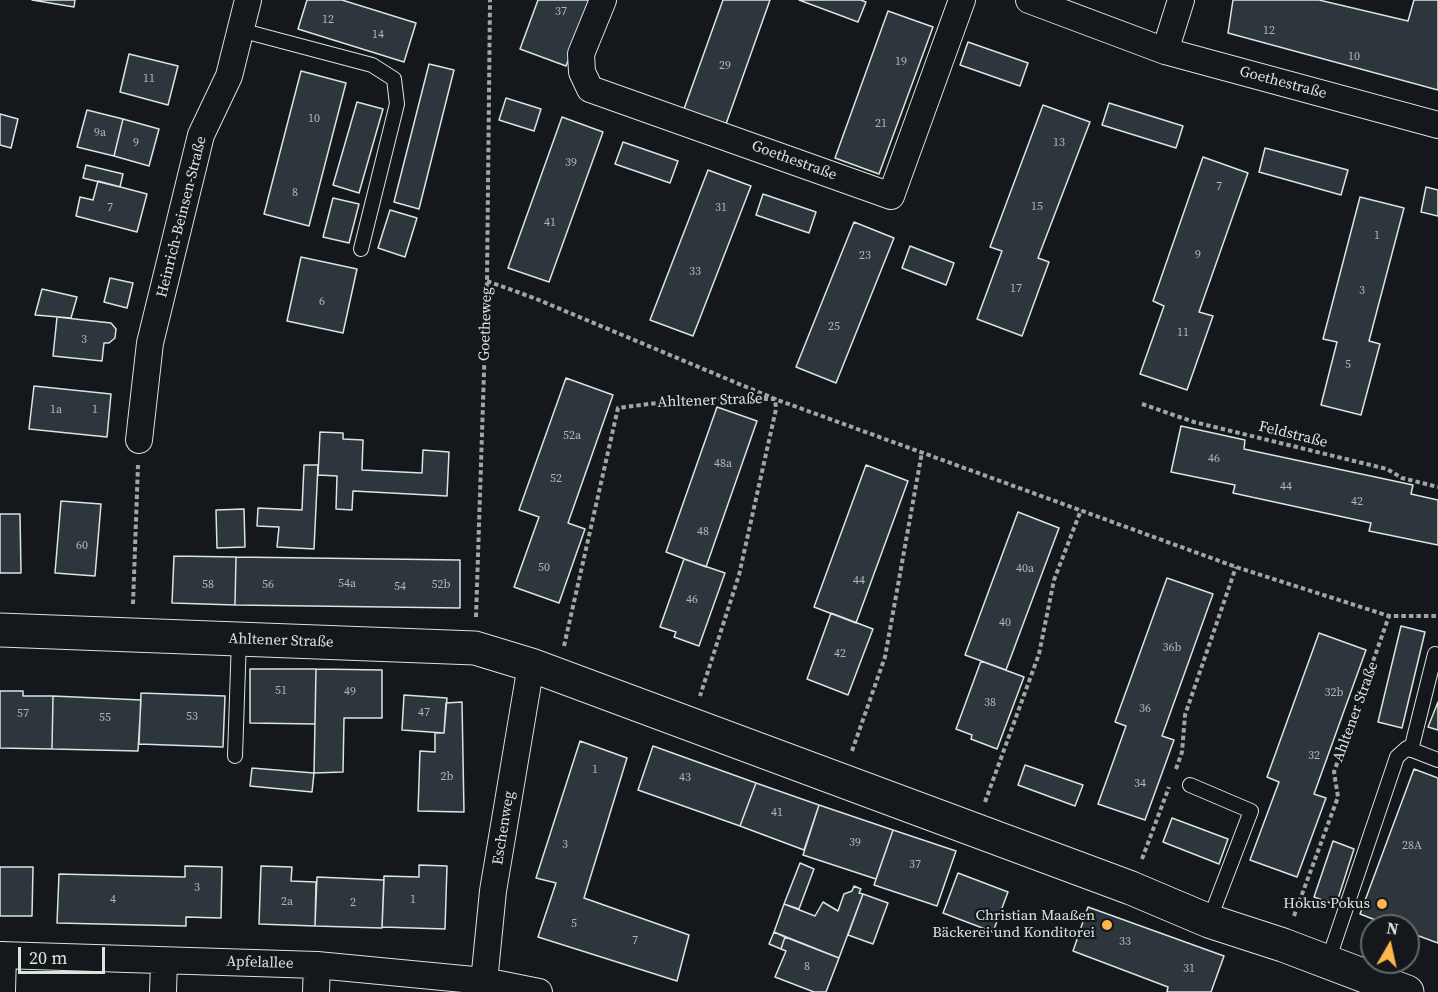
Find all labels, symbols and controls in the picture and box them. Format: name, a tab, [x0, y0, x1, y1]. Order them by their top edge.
house number: 37	[555, 5, 567, 19]
house number: 12	[322, 13, 334, 27]
house number: 12	[1263, 24, 1275, 38]
house number: 14	[372, 28, 384, 42]
house number: 10	[1348, 50, 1360, 64]
house number: 19	[895, 55, 907, 69]
house number: 29	[719, 59, 731, 73]
street label: Goethestraße	[1238, 63, 1328, 103]
house number: 11	[143, 72, 155, 86]
house number: 10	[308, 112, 320, 126]
house number: 21	[875, 117, 887, 131]
house number: 9a	[94, 126, 106, 140]
street label: Heinrich-Beinsen-Straße	[153, 134, 211, 300]
house number: 9	[133, 136, 139, 150]
house number: 13	[1053, 136, 1065, 150]
street label: Goethestraße	[749, 137, 839, 185]
house number: 39	[565, 156, 577, 170]
house number: 7	[1216, 180, 1222, 194]
house number: 8	[292, 186, 298, 200]
house number: 15	[1031, 200, 1043, 214]
house number: 7	[107, 201, 113, 215]
house number: 31	[715, 201, 727, 215]
house number: 41	[544, 216, 556, 230]
house number: 1	[1374, 229, 1380, 243]
house number: 9	[1195, 248, 1201, 262]
house number: 23	[859, 249, 871, 263]
house number: 33	[689, 265, 701, 279]
house number: 17	[1010, 282, 1022, 296]
house number: 3	[1359, 284, 1365, 298]
street label: Goetheweg	[476, 287, 496, 361]
house number: 6	[319, 295, 325, 309]
house number: 25	[828, 320, 840, 334]
house number: 11	[1177, 326, 1189, 340]
house number: 3	[81, 333, 87, 347]
house number: 5	[1345, 358, 1351, 372]
street label: Ahltener Straße	[657, 390, 763, 412]
house number: 1a	[50, 403, 62, 417]
house number: 1	[92, 403, 98, 417]
street label: Feldstraße	[1257, 418, 1329, 452]
house number: 52a	[563, 429, 581, 443]
house number: 46	[1208, 452, 1220, 466]
house number: 48a	[714, 457, 732, 471]
house number: 52	[550, 472, 562, 486]
house number: 44	[1280, 480, 1292, 494]
house number: 42	[1351, 495, 1363, 509]
house number: 48	[697, 525, 709, 539]
house number: 60	[76, 539, 88, 553]
house number: 50	[538, 561, 550, 575]
house number: 40a	[1016, 562, 1034, 576]
house number: 44	[853, 574, 865, 588]
house number: 54a	[338, 577, 356, 591]
house number: 58	[202, 578, 214, 592]
house number: 56	[262, 578, 274, 592]
house number: 52b	[432, 578, 450, 592]
house number: 54	[394, 580, 406, 594]
house number: 46	[686, 593, 698, 607]
house number: 40	[999, 616, 1011, 630]
street label: Ahltener Straße	[228, 630, 334, 652]
house number: 36b	[1163, 641, 1181, 655]
house number: 42	[834, 647, 846, 661]
street label: Ahltener Straße	[1330, 659, 1382, 765]
house number: 51	[275, 684, 287, 698]
house number: 49	[344, 685, 356, 699]
house number: 32b	[1325, 686, 1343, 700]
house number: 38	[984, 696, 996, 710]
house number: 36	[1139, 702, 1151, 716]
house number: 47	[418, 706, 430, 720]
house number: 57	[17, 707, 29, 721]
house number: 53	[186, 710, 198, 724]
house number: 55	[99, 711, 111, 725]
house number: 32	[1308, 749, 1320, 763]
house number: 1	[592, 763, 598, 777]
house number: 2b	[441, 770, 453, 784]
house number: 43	[679, 771, 691, 785]
house number: 34	[1134, 777, 1146, 791]
street label: Eschenweg	[489, 790, 519, 866]
house number: 41	[771, 806, 783, 820]
house number: 39	[849, 836, 861, 850]
house number: 3	[562, 838, 568, 852]
house number: 28A	[1402, 839, 1422, 853]
house number: 37	[909, 858, 921, 872]
house number: 3	[194, 881, 200, 895]
house number: 4	[110, 893, 116, 907]
house number: 1	[410, 893, 416, 907]
house number: 2a	[281, 895, 293, 909]
place label: Hokus Pokus	[1283, 895, 1370, 913]
house number: 2	[350, 896, 356, 910]
marker: Hokus Pokus	[1375, 897, 1389, 911]
place label: Christian Maaßen Bäckerei und Konditorei	[932, 907, 1095, 942]
north arrow	[1360, 914, 1420, 974]
text: N	[1385, 916, 1400, 940]
house number: 5	[571, 917, 577, 931]
marker: Christian Maaßen Bäckerei und Konditorei	[1100, 918, 1114, 932]
house number: 7	[632, 934, 638, 948]
scale bar	[21, 935, 108, 973]
house number: 33	[1119, 935, 1131, 949]
text: 20 m	[29, 945, 67, 970]
street label: Apfelallee	[226, 953, 294, 973]
house number: 8	[804, 960, 810, 974]
house number: 31	[1183, 962, 1195, 976]

